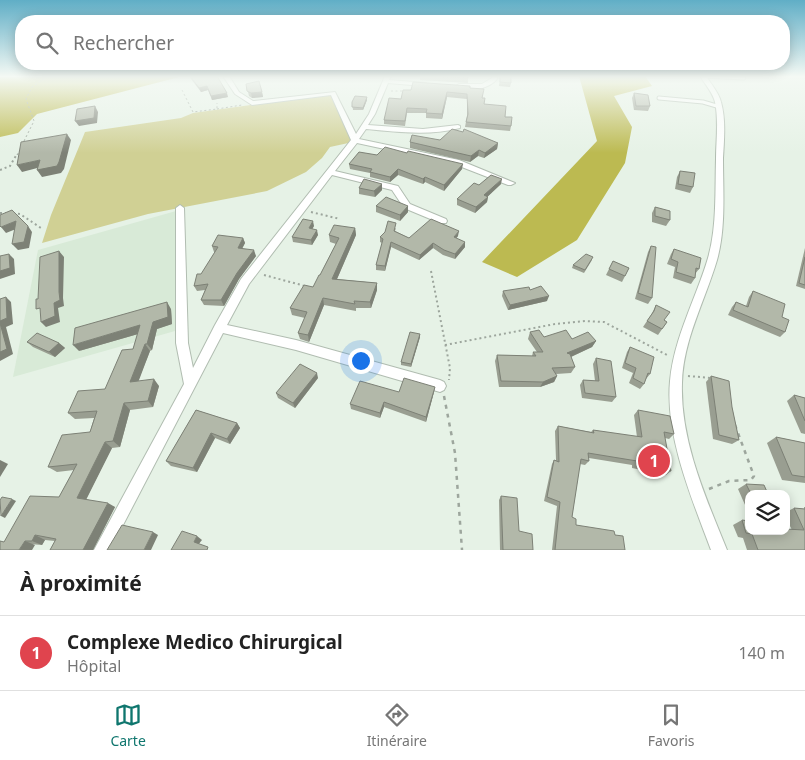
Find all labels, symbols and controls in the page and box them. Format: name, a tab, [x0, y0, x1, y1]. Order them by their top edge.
search box	[15, 15, 790, 70]
icon: search	[33, 29, 61, 57]
text: Rechercher	[73, 30, 174, 56]
your location	[348, 348, 374, 374]
pin: 1	[638, 442, 670, 480]
map controls	[745, 490, 790, 535]
button: layers	[745, 490, 790, 535]
text: À proximité	[20, 569, 142, 597]
text: Complexe Medico Chirurgical	[67, 629, 343, 655]
text: 1	[31, 642, 41, 664]
text: 140 m	[738, 642, 785, 664]
text: Hôpital	[67, 655, 121, 677]
tab: Carte	[110, 701, 146, 750]
tab: Itinéraire	[367, 701, 427, 750]
tab: Favoris	[648, 701, 695, 750]

